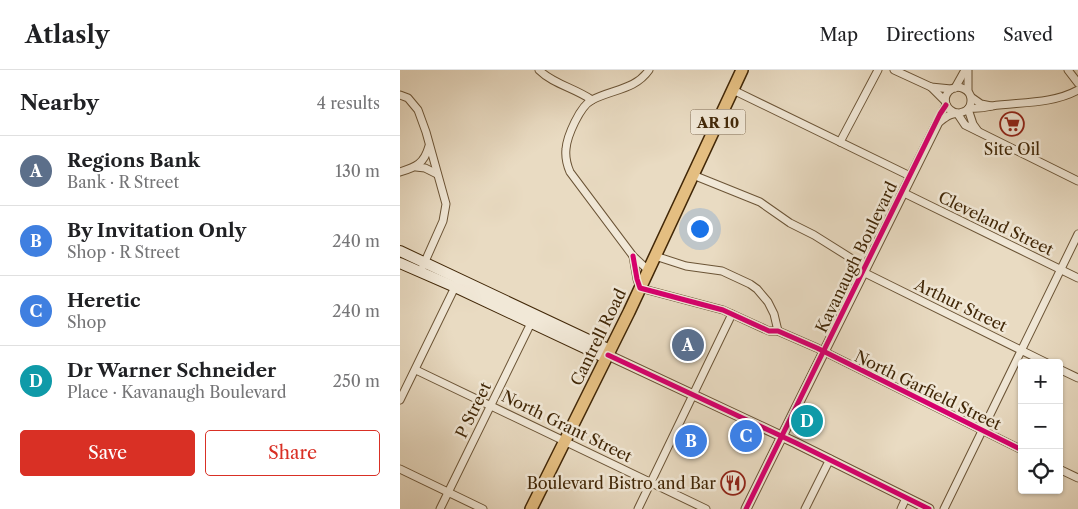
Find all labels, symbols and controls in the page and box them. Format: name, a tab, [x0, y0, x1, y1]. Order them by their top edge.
text: Atlasly	[25, 20, 109, 49]
text: Map	[819, 24, 858, 46]
text: Directions	[886, 24, 975, 46]
text: Saved	[1003, 24, 1053, 46]
text: Nearby	[20, 90, 99, 115]
text: 4 results	[317, 93, 380, 113]
road number: AR 10	[690, 110, 746, 134]
supermarket icon: Site Oil	[999, 111, 1025, 137]
place label: Site Oil	[984, 139, 1040, 159]
text: Regions Bank	[67, 149, 200, 172]
text: A	[30, 161, 42, 181]
text: 130 m	[335, 161, 380, 181]
text: Bank · R Street	[67, 172, 179, 192]
street label: Kavanaugh Boulevard	[811, 178, 901, 336]
street label: Cleveland Street	[935, 187, 1057, 260]
your location	[687, 216, 713, 242]
text: By Invitation Only	[67, 219, 246, 242]
text: B	[30, 231, 42, 251]
text: 240 m	[332, 231, 380, 251]
text: Shop · R Street	[67, 242, 180, 262]
street label: Arthur Street	[911, 274, 1011, 336]
street label: Cantrell Road	[566, 285, 630, 389]
text: Heretic	[67, 289, 141, 312]
text: C	[30, 301, 42, 321]
text: 240 m	[332, 301, 380, 321]
text: Shop	[67, 312, 106, 332]
pin: A	[672, 326, 704, 364]
street label: North Garfield Street	[851, 346, 1005, 434]
text: Dr Warner Schneider	[67, 359, 276, 382]
map controls	[1018, 359, 1063, 494]
button: +	[1018, 359, 1063, 404]
text: D	[29, 371, 43, 391]
text: 250 m	[333, 371, 380, 391]
street label: P Street	[451, 378, 495, 441]
text: Place · Kavanaugh Boulevard	[67, 382, 286, 402]
street label: North Grant Street	[499, 386, 636, 466]
pin: D	[791, 402, 823, 440]
button: −	[1018, 404, 1063, 449]
pin: C	[730, 417, 762, 455]
pin: B	[675, 422, 707, 460]
button: Save	[20, 430, 195, 476]
button: Share	[205, 430, 380, 476]
button: locate	[1018, 449, 1063, 494]
restaurant icon: Boulevard Bistro and Bar	[720, 470, 746, 496]
place label: Boulevard Bistro and Bar	[527, 473, 716, 493]

